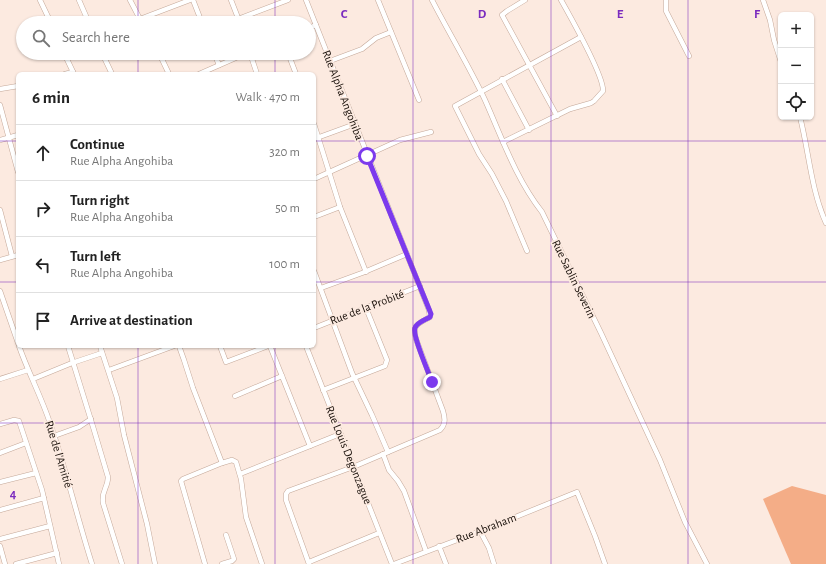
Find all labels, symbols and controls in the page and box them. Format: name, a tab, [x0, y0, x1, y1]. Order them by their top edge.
text: C	[341, 8, 348, 21]
text: D	[478, 8, 487, 21]
text: E	[617, 8, 624, 21]
text: F	[754, 8, 761, 21]
map controls	[778, 12, 814, 120]
button: +	[778, 12, 814, 48]
search box	[16, 16, 316, 60]
icon: search	[30, 27, 52, 49]
text: Search here	[62, 30, 130, 45]
street label: Rue Alpha Angohiba	[320, 48, 366, 142]
button: −	[778, 48, 814, 84]
button: locate	[778, 84, 814, 120]
text: 6 min	[32, 89, 70, 106]
text: Walk · 470 m	[236, 91, 300, 104]
text: Continue	[70, 137, 125, 152]
icon: ahead	[32, 142, 54, 164]
text: 320 m	[269, 146, 300, 159]
route start	[358, 147, 376, 165]
text: Rue Alpha Angohiba	[70, 155, 173, 168]
text: Turn right	[70, 193, 129, 208]
icon: right	[32, 198, 54, 220]
text: 50 m	[275, 202, 300, 215]
text: Rue Alpha Angohiba	[70, 211, 173, 224]
street label: Rue Sablin Severin	[550, 238, 598, 320]
text: Turn left	[70, 249, 121, 264]
icon: left	[32, 254, 54, 276]
text: 100 m	[269, 258, 300, 271]
text: Rue Alpha Angohiba	[70, 267, 173, 280]
street label: Rue de la Probité	[328, 287, 406, 327]
icon: arrive	[32, 310, 54, 332]
text: Arrive at destination	[70, 313, 193, 328]
route end	[423, 373, 441, 391]
street label: Rue Louis Degonzague	[324, 404, 374, 506]
street label: Rue de l'Amitié	[43, 419, 75, 489]
text: 4	[10, 488, 17, 501]
street label: Rue Abraham	[454, 511, 518, 545]

